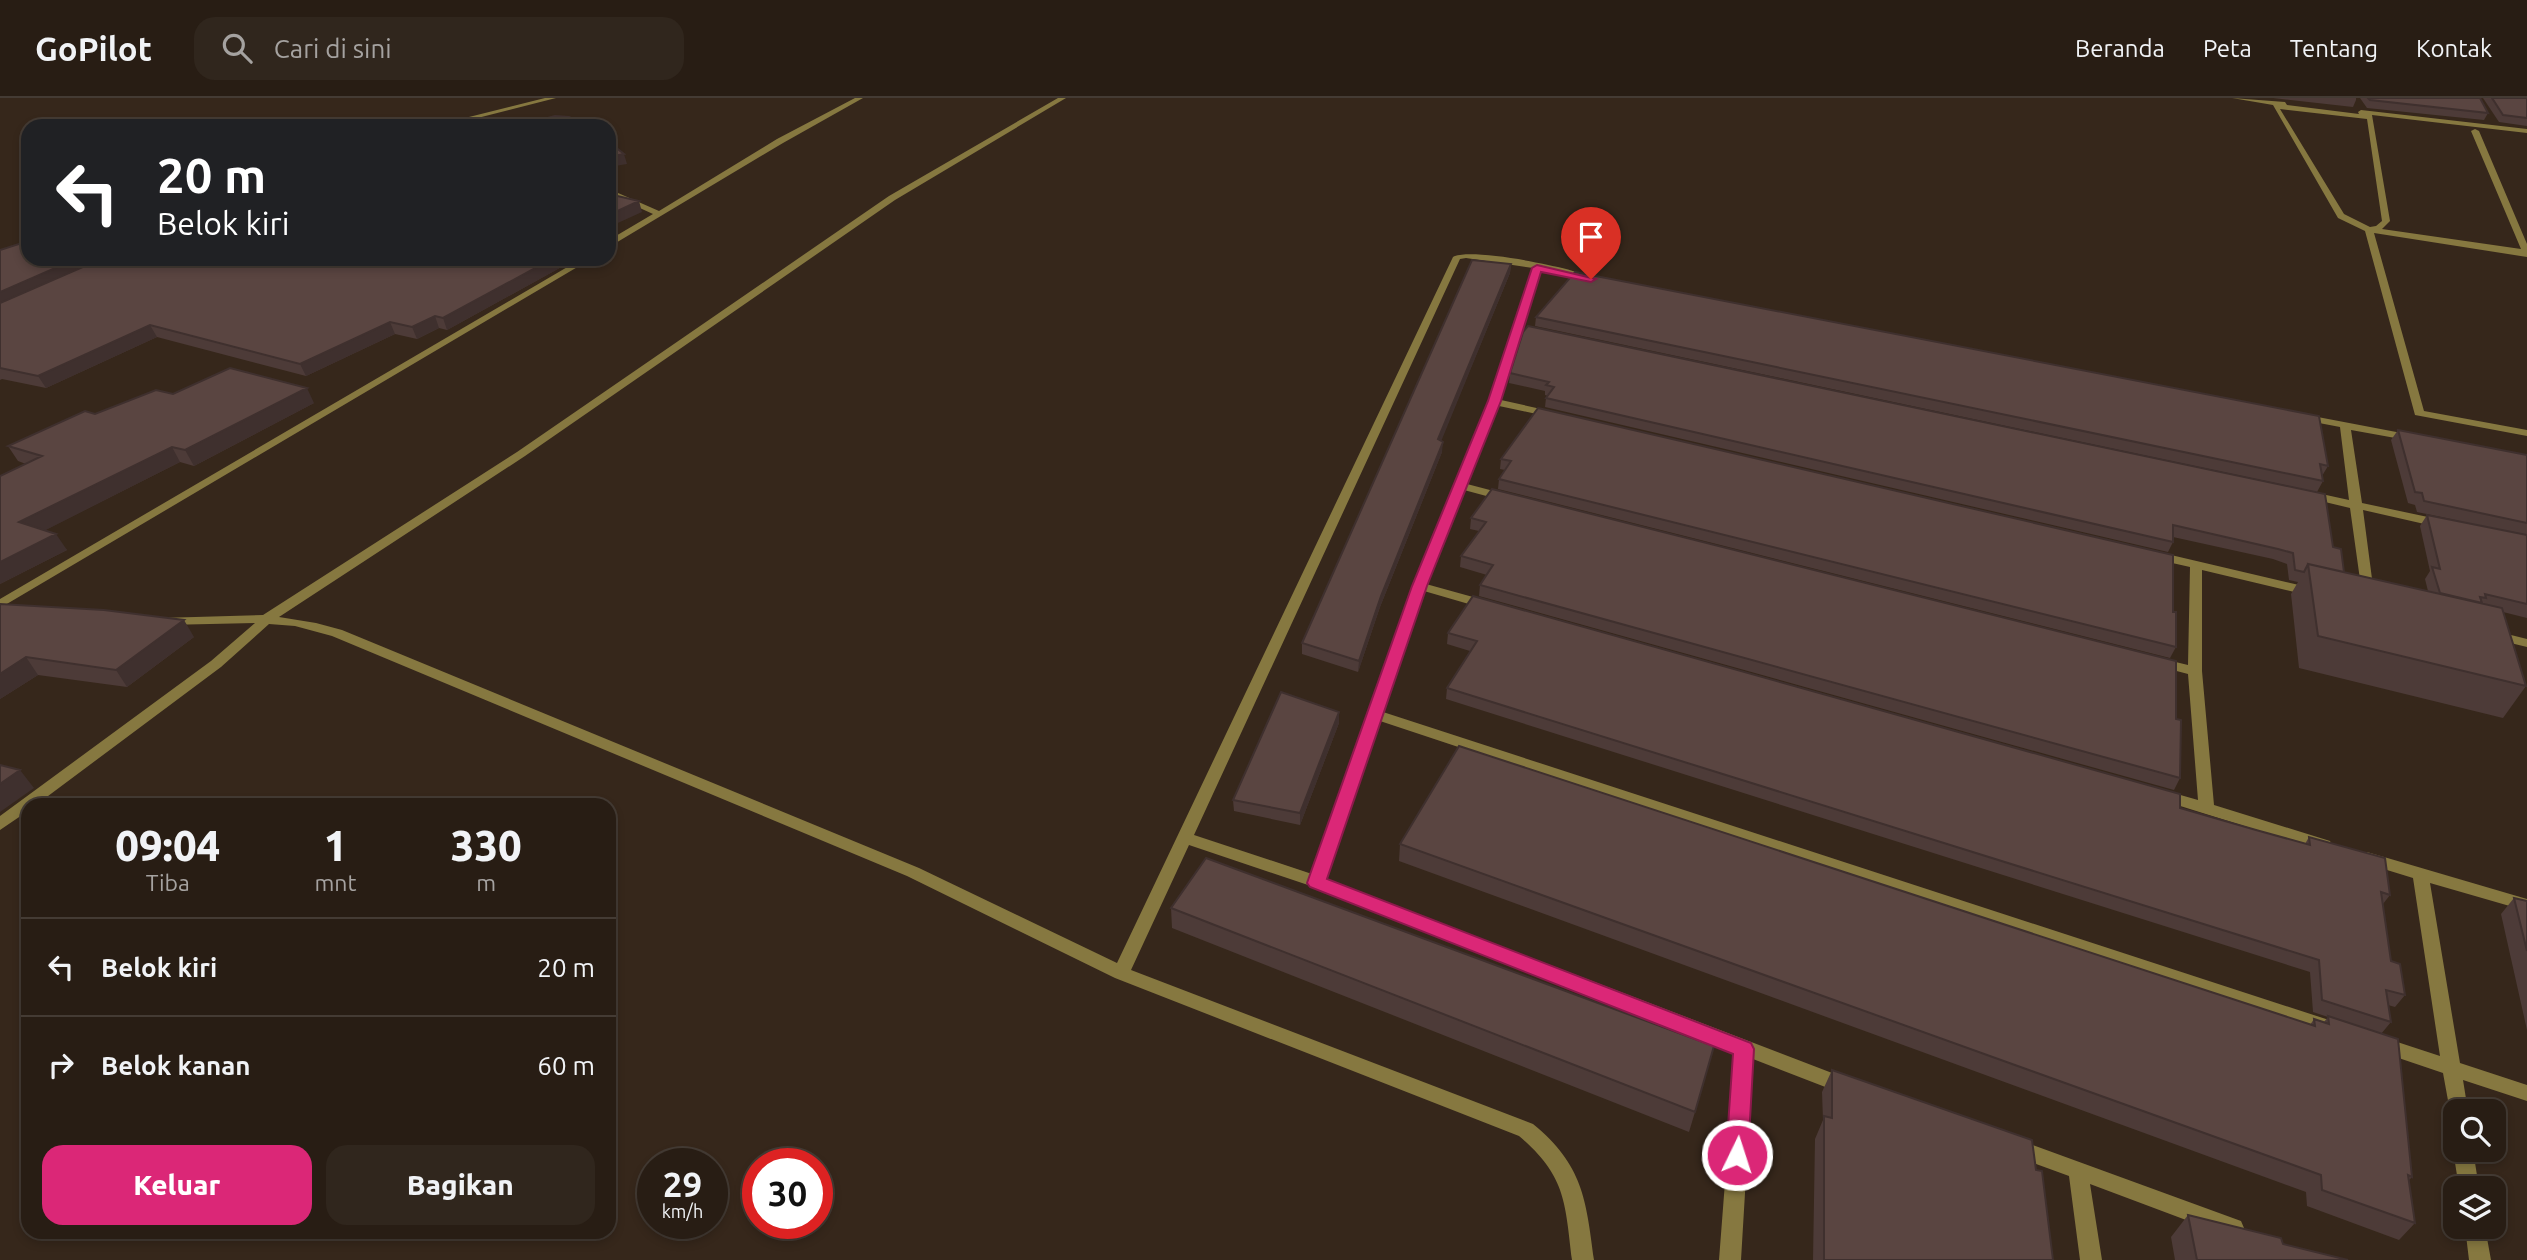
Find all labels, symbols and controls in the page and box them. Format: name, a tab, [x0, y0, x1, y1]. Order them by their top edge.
search box	[194, 17, 684, 80]
icon: search	[218, 29, 256, 67]
text: GoPilot	[35, 30, 152, 67]
text: Cari di sini	[274, 34, 392, 63]
text: Beranda	[2075, 35, 2165, 62]
text: Peta	[2203, 35, 2252, 62]
text: Tentang	[2290, 35, 2378, 62]
text: Kontak	[2416, 35, 2492, 62]
icon: left	[42, 147, 133, 238]
text: 20 m	[157, 147, 266, 202]
text: Belok kiri	[157, 205, 289, 241]
pin	[1561, 207, 1621, 279]
icon: arrive	[1572, 218, 1610, 256]
text: 09:04	[115, 822, 220, 869]
text: 1	[324, 822, 347, 869]
text: 330	[451, 822, 522, 869]
text: Tiba	[146, 870, 190, 895]
text: mnt	[314, 870, 357, 895]
text: m	[476, 870, 496, 895]
icon: left	[42, 948, 80, 986]
text: Belok kiri	[101, 953, 217, 982]
text: 20 m	[537, 953, 595, 982]
icon: right	[42, 1046, 80, 1084]
text: Belok kanan	[101, 1051, 251, 1080]
text: 60 m	[537, 1051, 595, 1080]
map controls	[2443, 1099, 2506, 1239]
button: search	[2443, 1099, 2506, 1162]
position arrow	[1700, 1118, 1774, 1192]
button: Keluar	[42, 1145, 312, 1225]
button: Bagikan	[326, 1145, 595, 1225]
speed limit sign: 30	[742, 1148, 833, 1239]
text: 29	[663, 1164, 702, 1204]
button: layers	[2443, 1176, 2506, 1239]
text: km/h	[662, 1201, 703, 1221]

